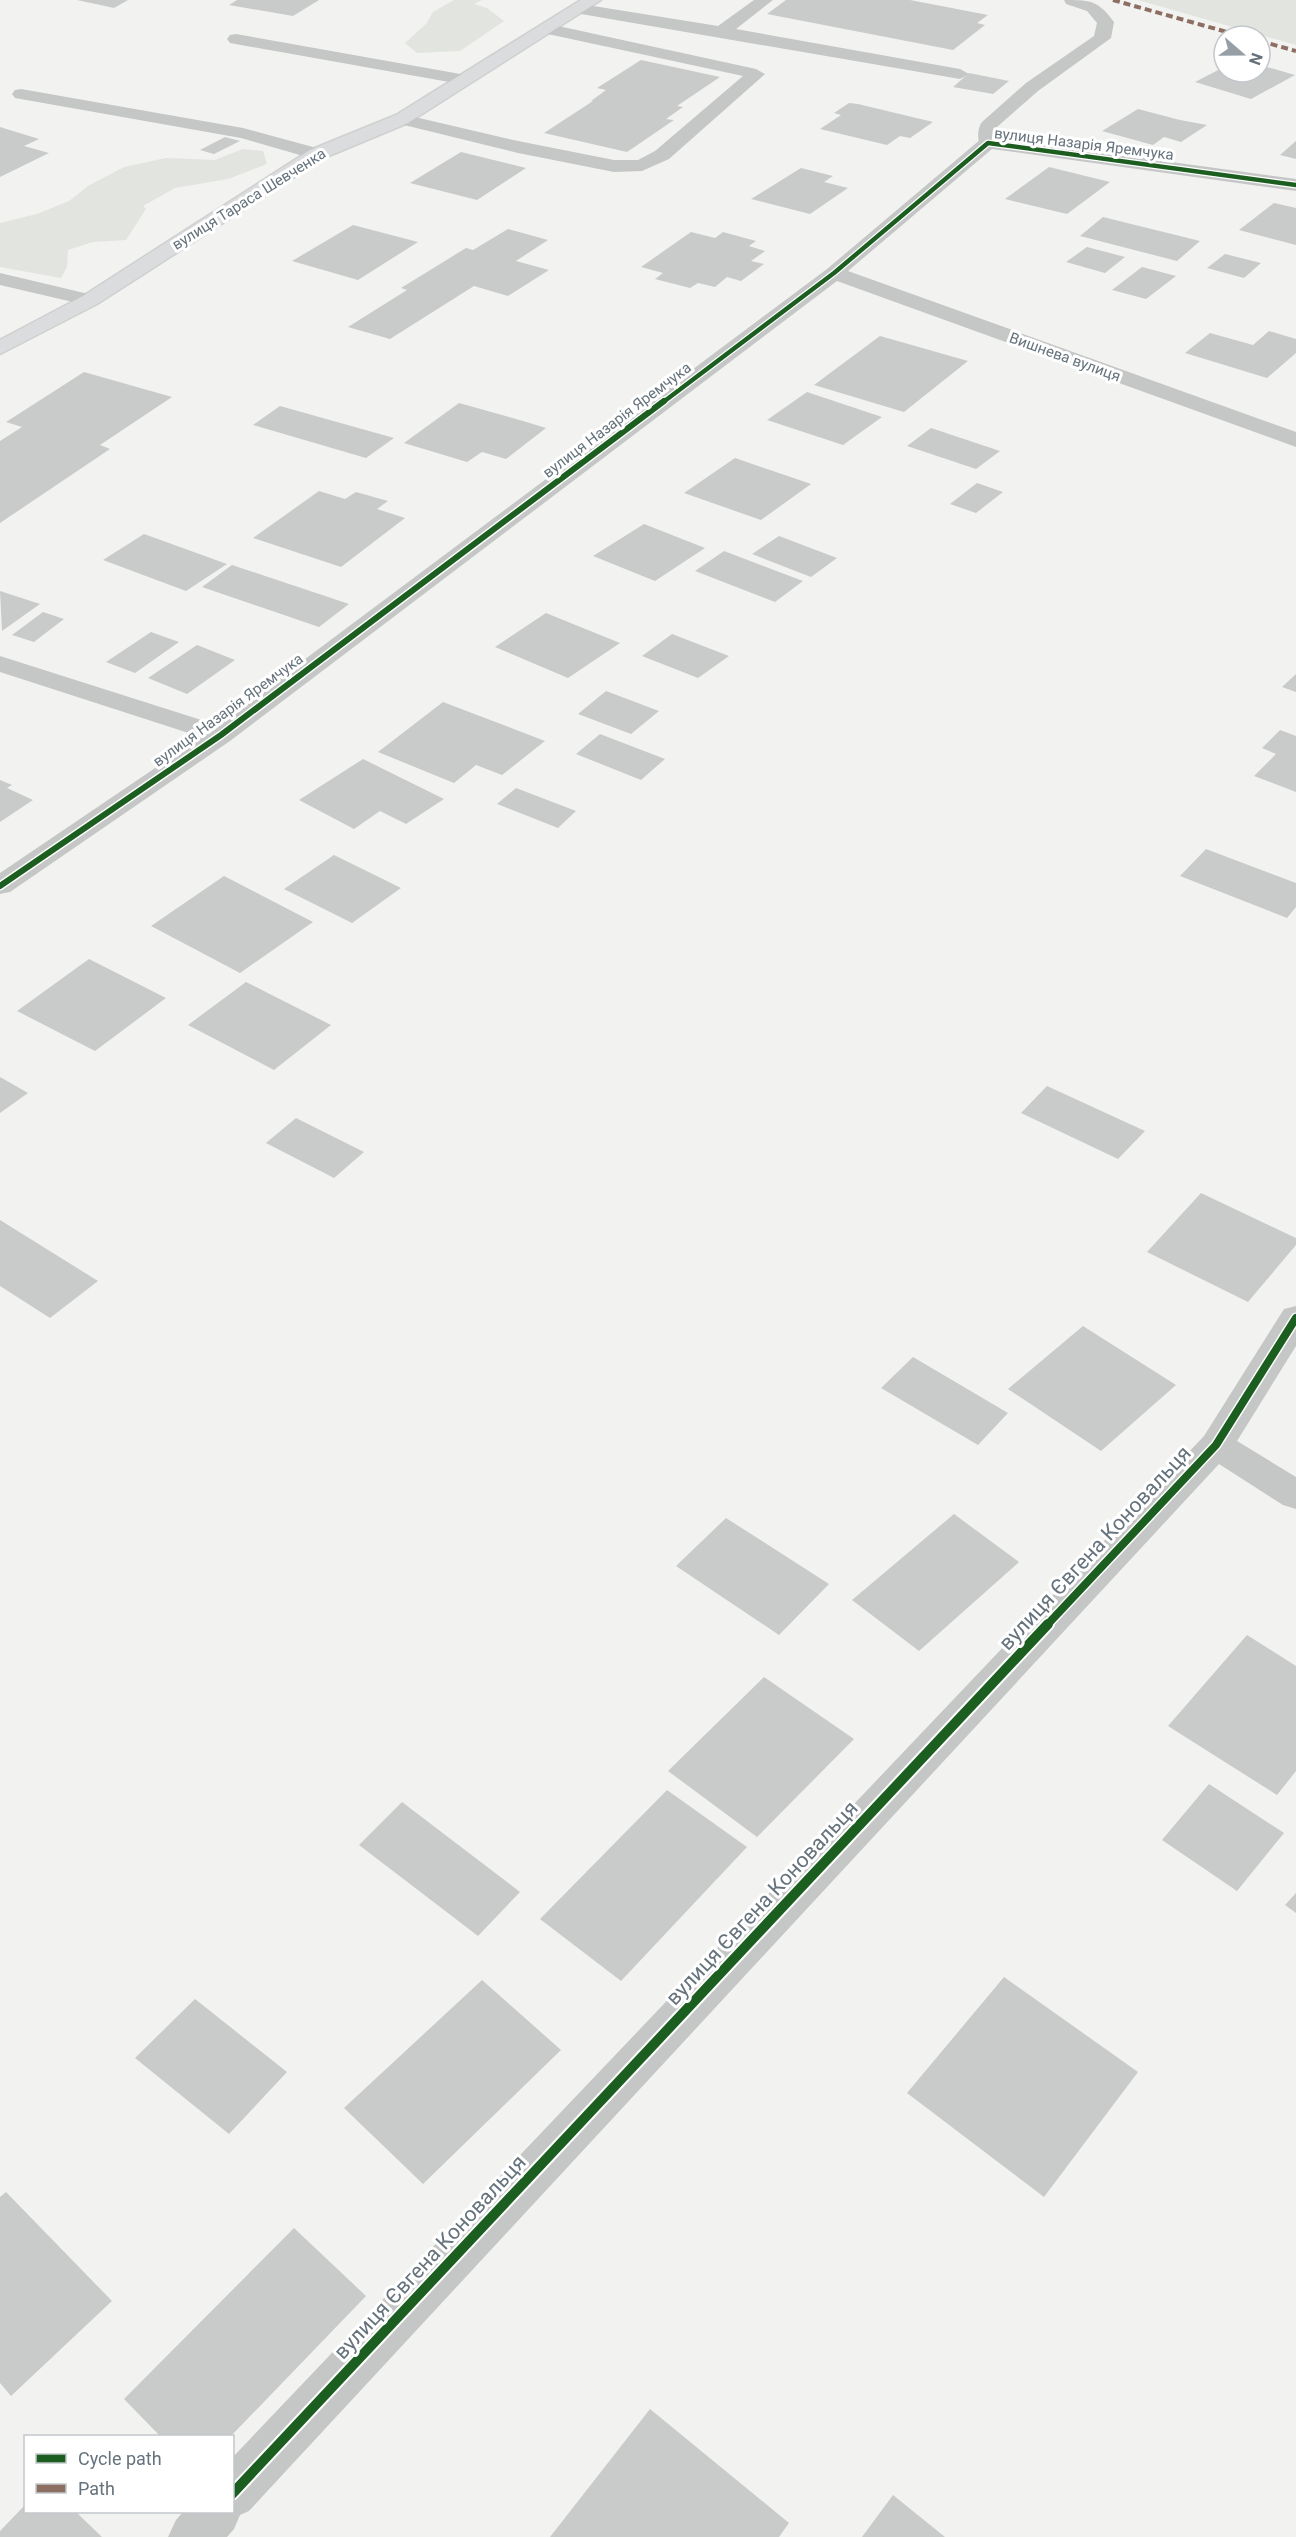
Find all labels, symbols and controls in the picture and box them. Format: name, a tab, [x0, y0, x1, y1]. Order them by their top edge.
north arrow	[1212, 24, 1272, 84]
text: N	[1245, 50, 1266, 68]
street label: вулиця Назарія Яремчука	[993, 124, 1175, 164]
street label: вулиця Тараса Шевченка	[169, 144, 329, 254]
street label: Вишнева вулиця	[1007, 329, 1123, 385]
street label: вулиця Назарія Яремчука	[539, 358, 695, 482]
street label: вулиця Назарія Яремчука	[150, 650, 306, 770]
street label: вулиця Євгена Коновальця	[994, 1441, 1196, 1655]
street label: вулиця Євгена Коновальця	[661, 1796, 863, 2010]
street label: вулиця Євгена Коновальця	[329, 2150, 531, 2364]
legend	[24, 2435, 234, 2513]
text: Cycle path	[78, 2448, 162, 2469]
text: Path	[78, 2478, 115, 2499]

